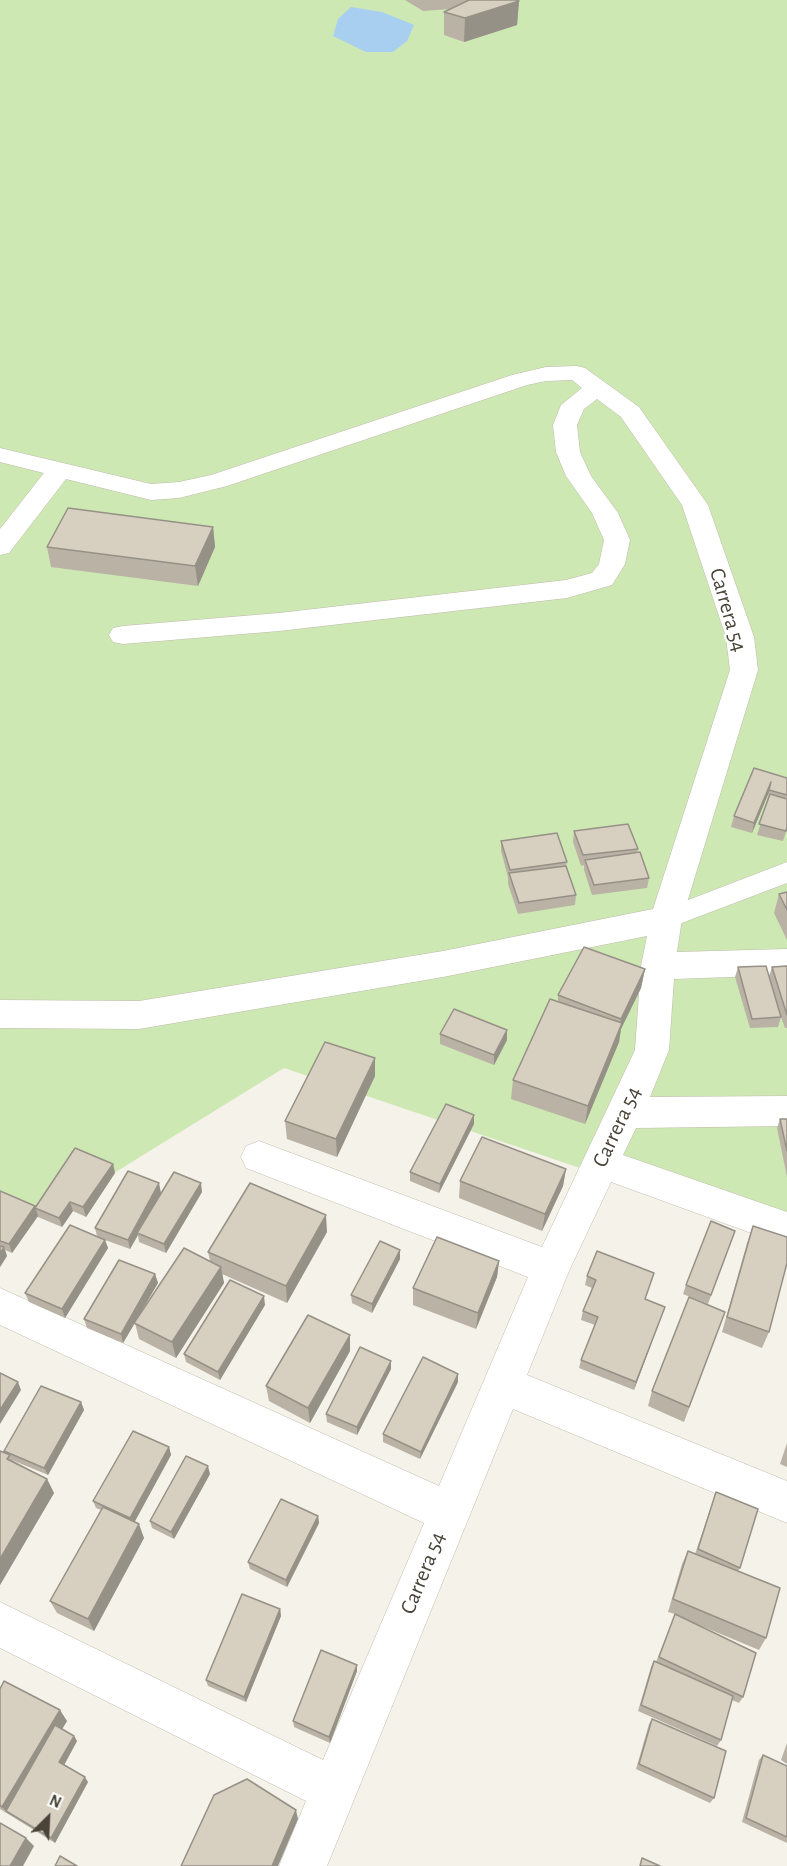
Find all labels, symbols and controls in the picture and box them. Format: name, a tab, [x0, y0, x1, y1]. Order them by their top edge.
street label: Carrera 54	[703, 565, 753, 655]
street label: Carrera 54	[587, 1082, 647, 1172]
street label: Carrera 54	[395, 1528, 451, 1618]
north arrow	[18, 1788, 78, 1848]
text: N	[47, 1792, 64, 1811]

